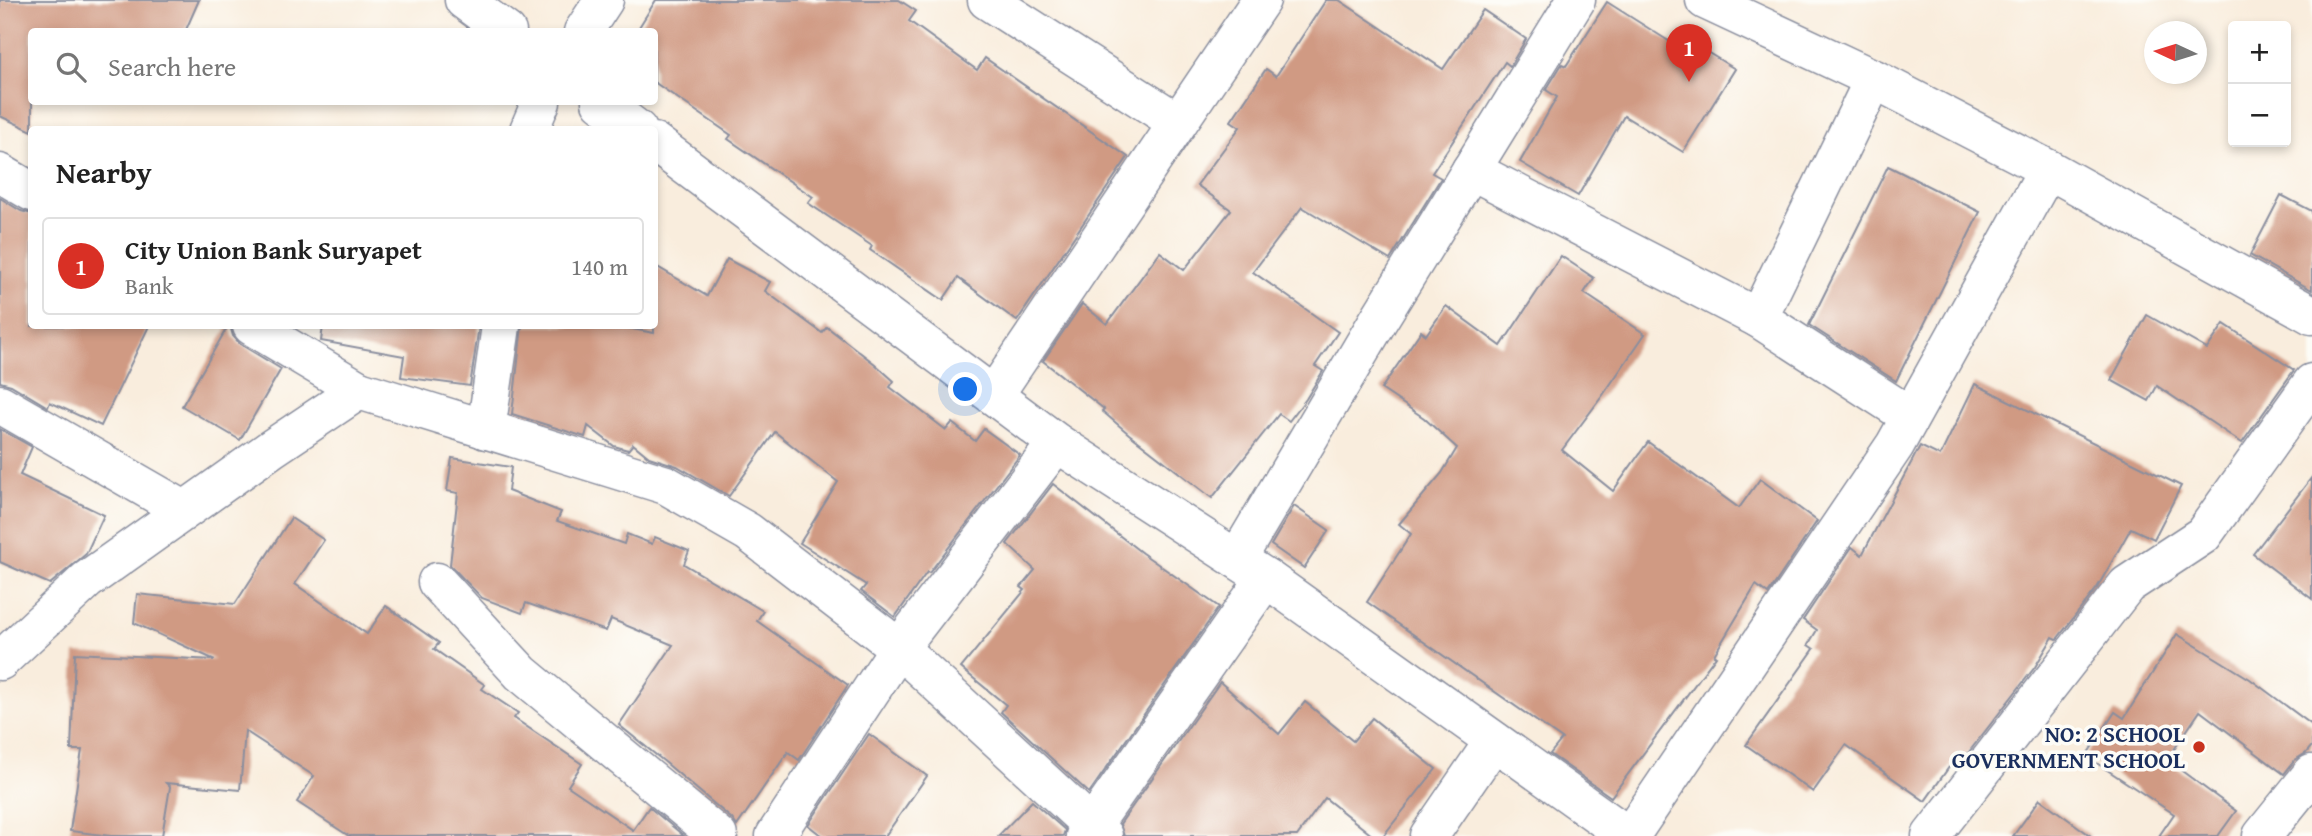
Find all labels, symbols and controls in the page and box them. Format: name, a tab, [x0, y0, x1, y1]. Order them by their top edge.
north arrow	[2144, 21, 2207, 84]
map controls	[2228, 21, 2291, 147]
button: +	[2228, 21, 2291, 84]
pin: 1	[1666, 24, 1712, 82]
search box	[28, 28, 658, 105]
text: Search here	[108, 47, 236, 86]
icon: search	[52, 48, 90, 86]
button: −	[2228, 84, 2291, 147]
text: Nearby	[56, 150, 152, 194]
text: City Union Bank Suryapet	[125, 230, 422, 269]
text: 1	[75, 250, 87, 283]
text: 140 m	[571, 250, 628, 283]
text: Bank	[125, 269, 174, 302]
your location	[948, 372, 982, 406]
place label: NO: 2 SCHOOL GOVERNMENT SCHOOL	[1952, 717, 2185, 776]
marker: NO: 2 SCHOOL GOVERNMENT SCHOOL	[2191, 739, 2207, 755]

